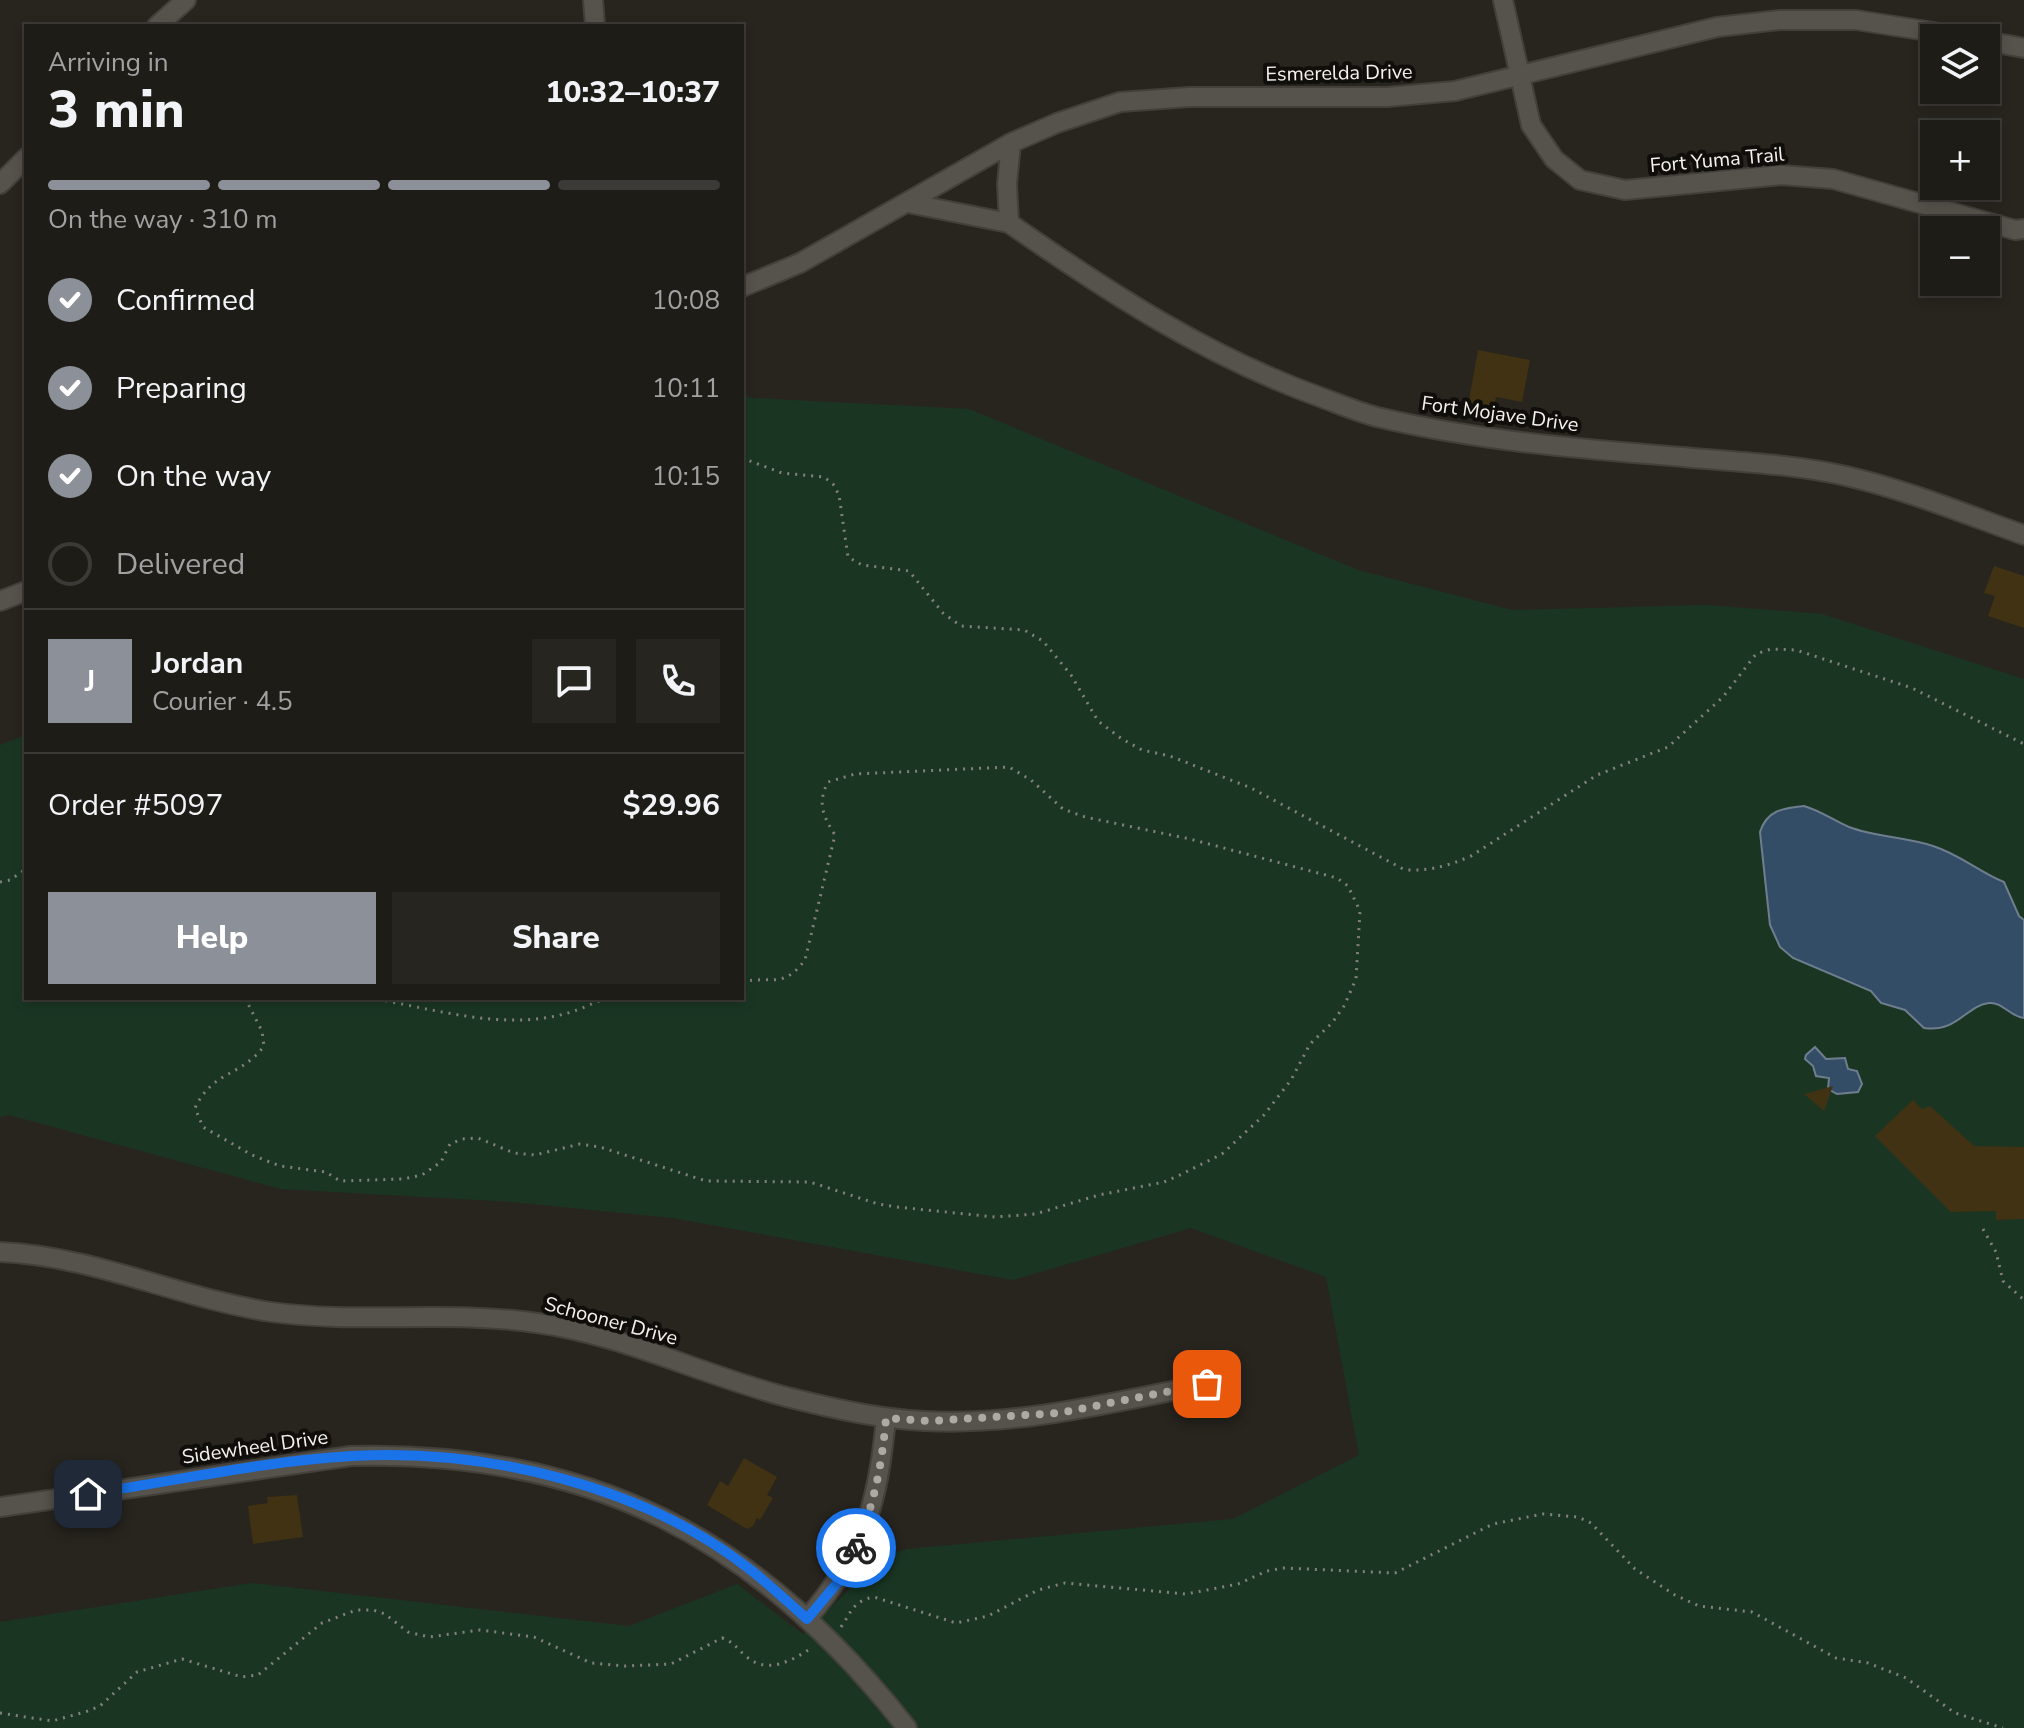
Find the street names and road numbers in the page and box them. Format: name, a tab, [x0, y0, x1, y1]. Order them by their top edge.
street label: Esmerelda Drive	[1265, 58, 1413, 88]
street label: Fort Yuma Trail	[1649, 141, 1785, 179]
street label: Fort Mojave Drive	[1420, 390, 1580, 438]
street label: Schooner Drive	[541, 1290, 681, 1352]
street label: Sidewheel Drive	[180, 1423, 330, 1471]

